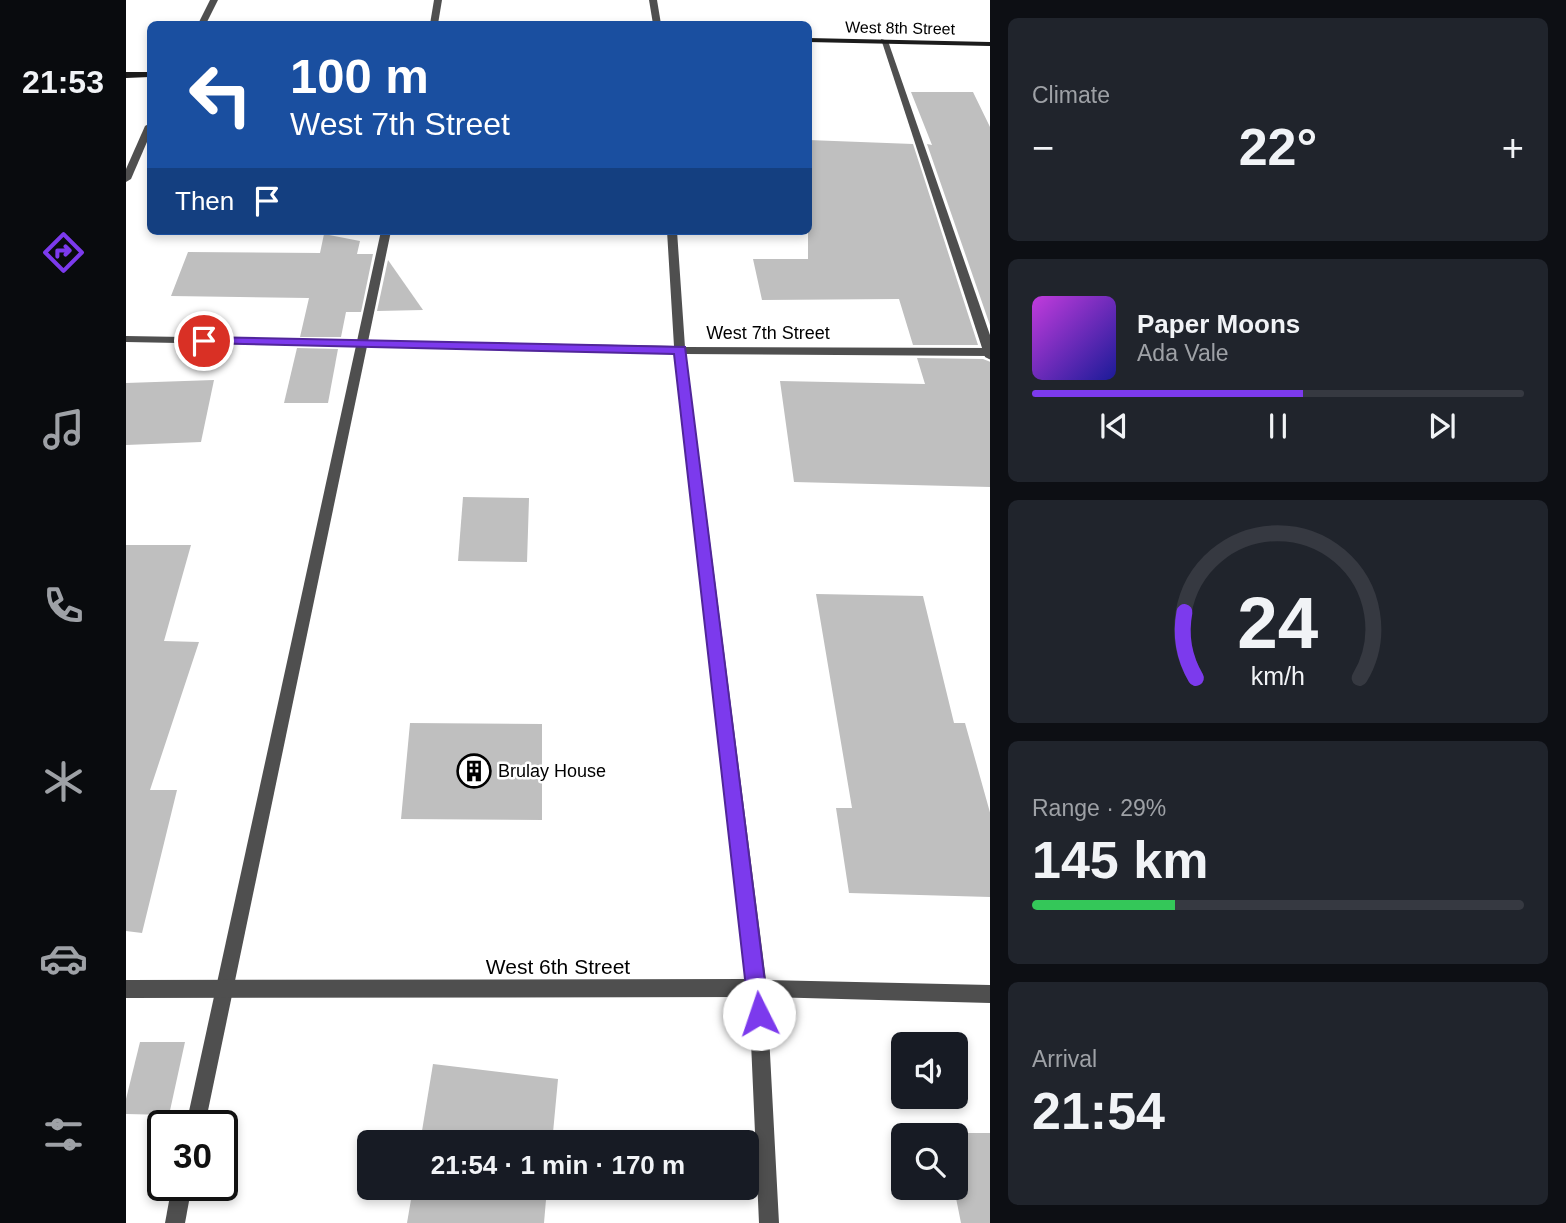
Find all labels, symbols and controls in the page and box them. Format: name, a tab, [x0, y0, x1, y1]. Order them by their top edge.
street label: West 8th Street	[845, 19, 956, 37]
icon: left	[175, 49, 266, 140]
text: 100 m	[290, 49, 429, 103]
text: 21:53	[22, 64, 104, 100]
text: Climate	[1032, 82, 1110, 108]
text: West 7th Street	[290, 106, 510, 142]
text: 22°	[1239, 118, 1317, 176]
text: −	[1032, 127, 1054, 169]
text: +	[1502, 127, 1524, 169]
icon: arrive	[248, 182, 286, 220]
text: Then	[175, 186, 234, 216]
icon: directions	[39, 228, 88, 277]
text: Paper Moons	[1137, 309, 1300, 339]
pin	[174, 311, 234, 371]
icon: arrive	[185, 322, 223, 360]
street label: West 7th Street	[706, 323, 830, 343]
text: Ada Vale	[1137, 340, 1229, 366]
icon: music	[39, 405, 88, 454]
icon: previous	[1095, 407, 1133, 445]
icon: pause	[1259, 407, 1297, 445]
icon: next	[1423, 407, 1461, 445]
icon: phone	[39, 581, 88, 630]
text: 24	[1238, 582, 1319, 663]
text: km/h	[1251, 661, 1305, 689]
building icon: Brulay House	[455, 752, 493, 790]
icon: climate	[39, 757, 88, 806]
place label: Brulay House	[498, 761, 606, 781]
text: Range · 29%	[1032, 795, 1166, 821]
text: 145 km	[1032, 831, 1208, 889]
icon: car	[39, 934, 88, 983]
street label: West 6th Street	[486, 955, 630, 978]
position arrow	[722, 977, 796, 1051]
map controls	[891, 1032, 968, 1200]
button: sound	[891, 1032, 968, 1109]
text: Arrival	[1032, 1046, 1097, 1072]
text: 21:54	[1032, 1082, 1165, 1140]
icon: filters	[39, 1110, 88, 1159]
speed limit sign: 30	[147, 1110, 238, 1201]
button: search	[891, 1123, 968, 1200]
text: 21:54 · 1 min · 170 m	[431, 1150, 685, 1180]

